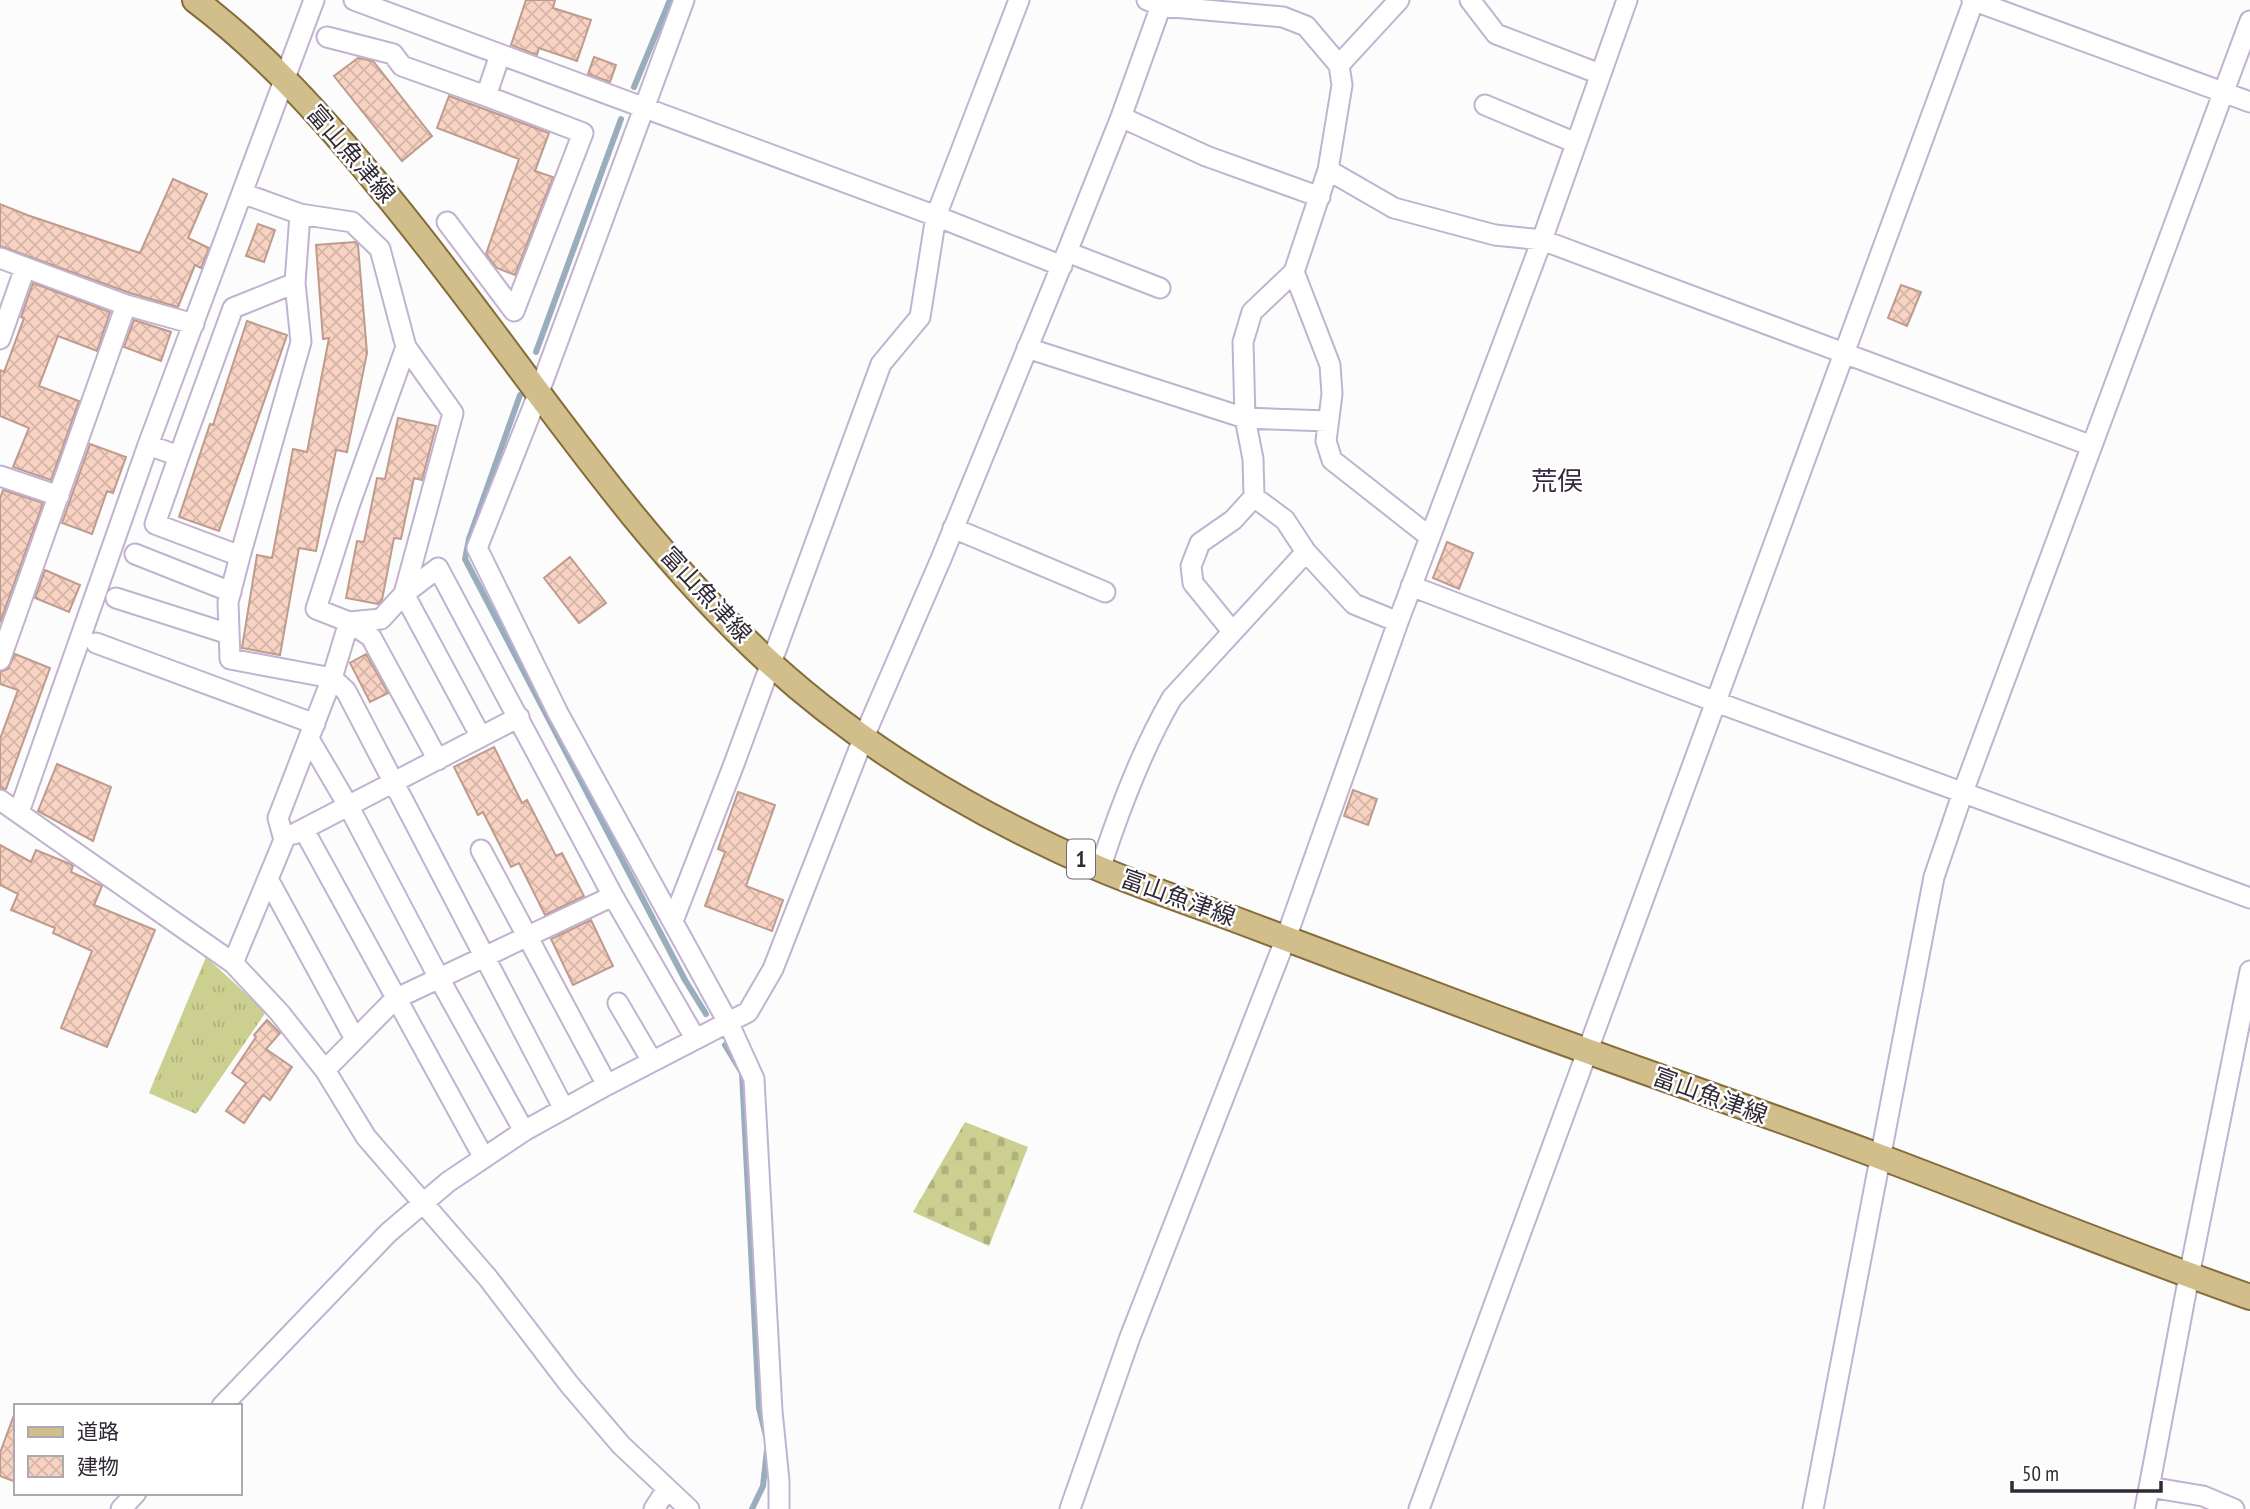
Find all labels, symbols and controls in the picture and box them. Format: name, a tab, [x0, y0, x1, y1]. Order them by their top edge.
street label: 富山魚津線	[300, 98, 402, 209]
district label: 荒俣	[1531, 464, 1583, 497]
street label: 富山魚津線	[654, 540, 759, 649]
road number: 1	[1067, 839, 1095, 878]
street label: 富山魚津線	[1116, 862, 1240, 933]
street label: 富山魚津線	[1648, 1060, 1772, 1131]
legend	[14, 1404, 242, 1495]
text: 道路	[77, 1418, 119, 1445]
scale bar	[2012, 1450, 2161, 1494]
text: 建物	[77, 1453, 119, 1480]
text: 50 m	[2022, 1460, 2059, 1487]

